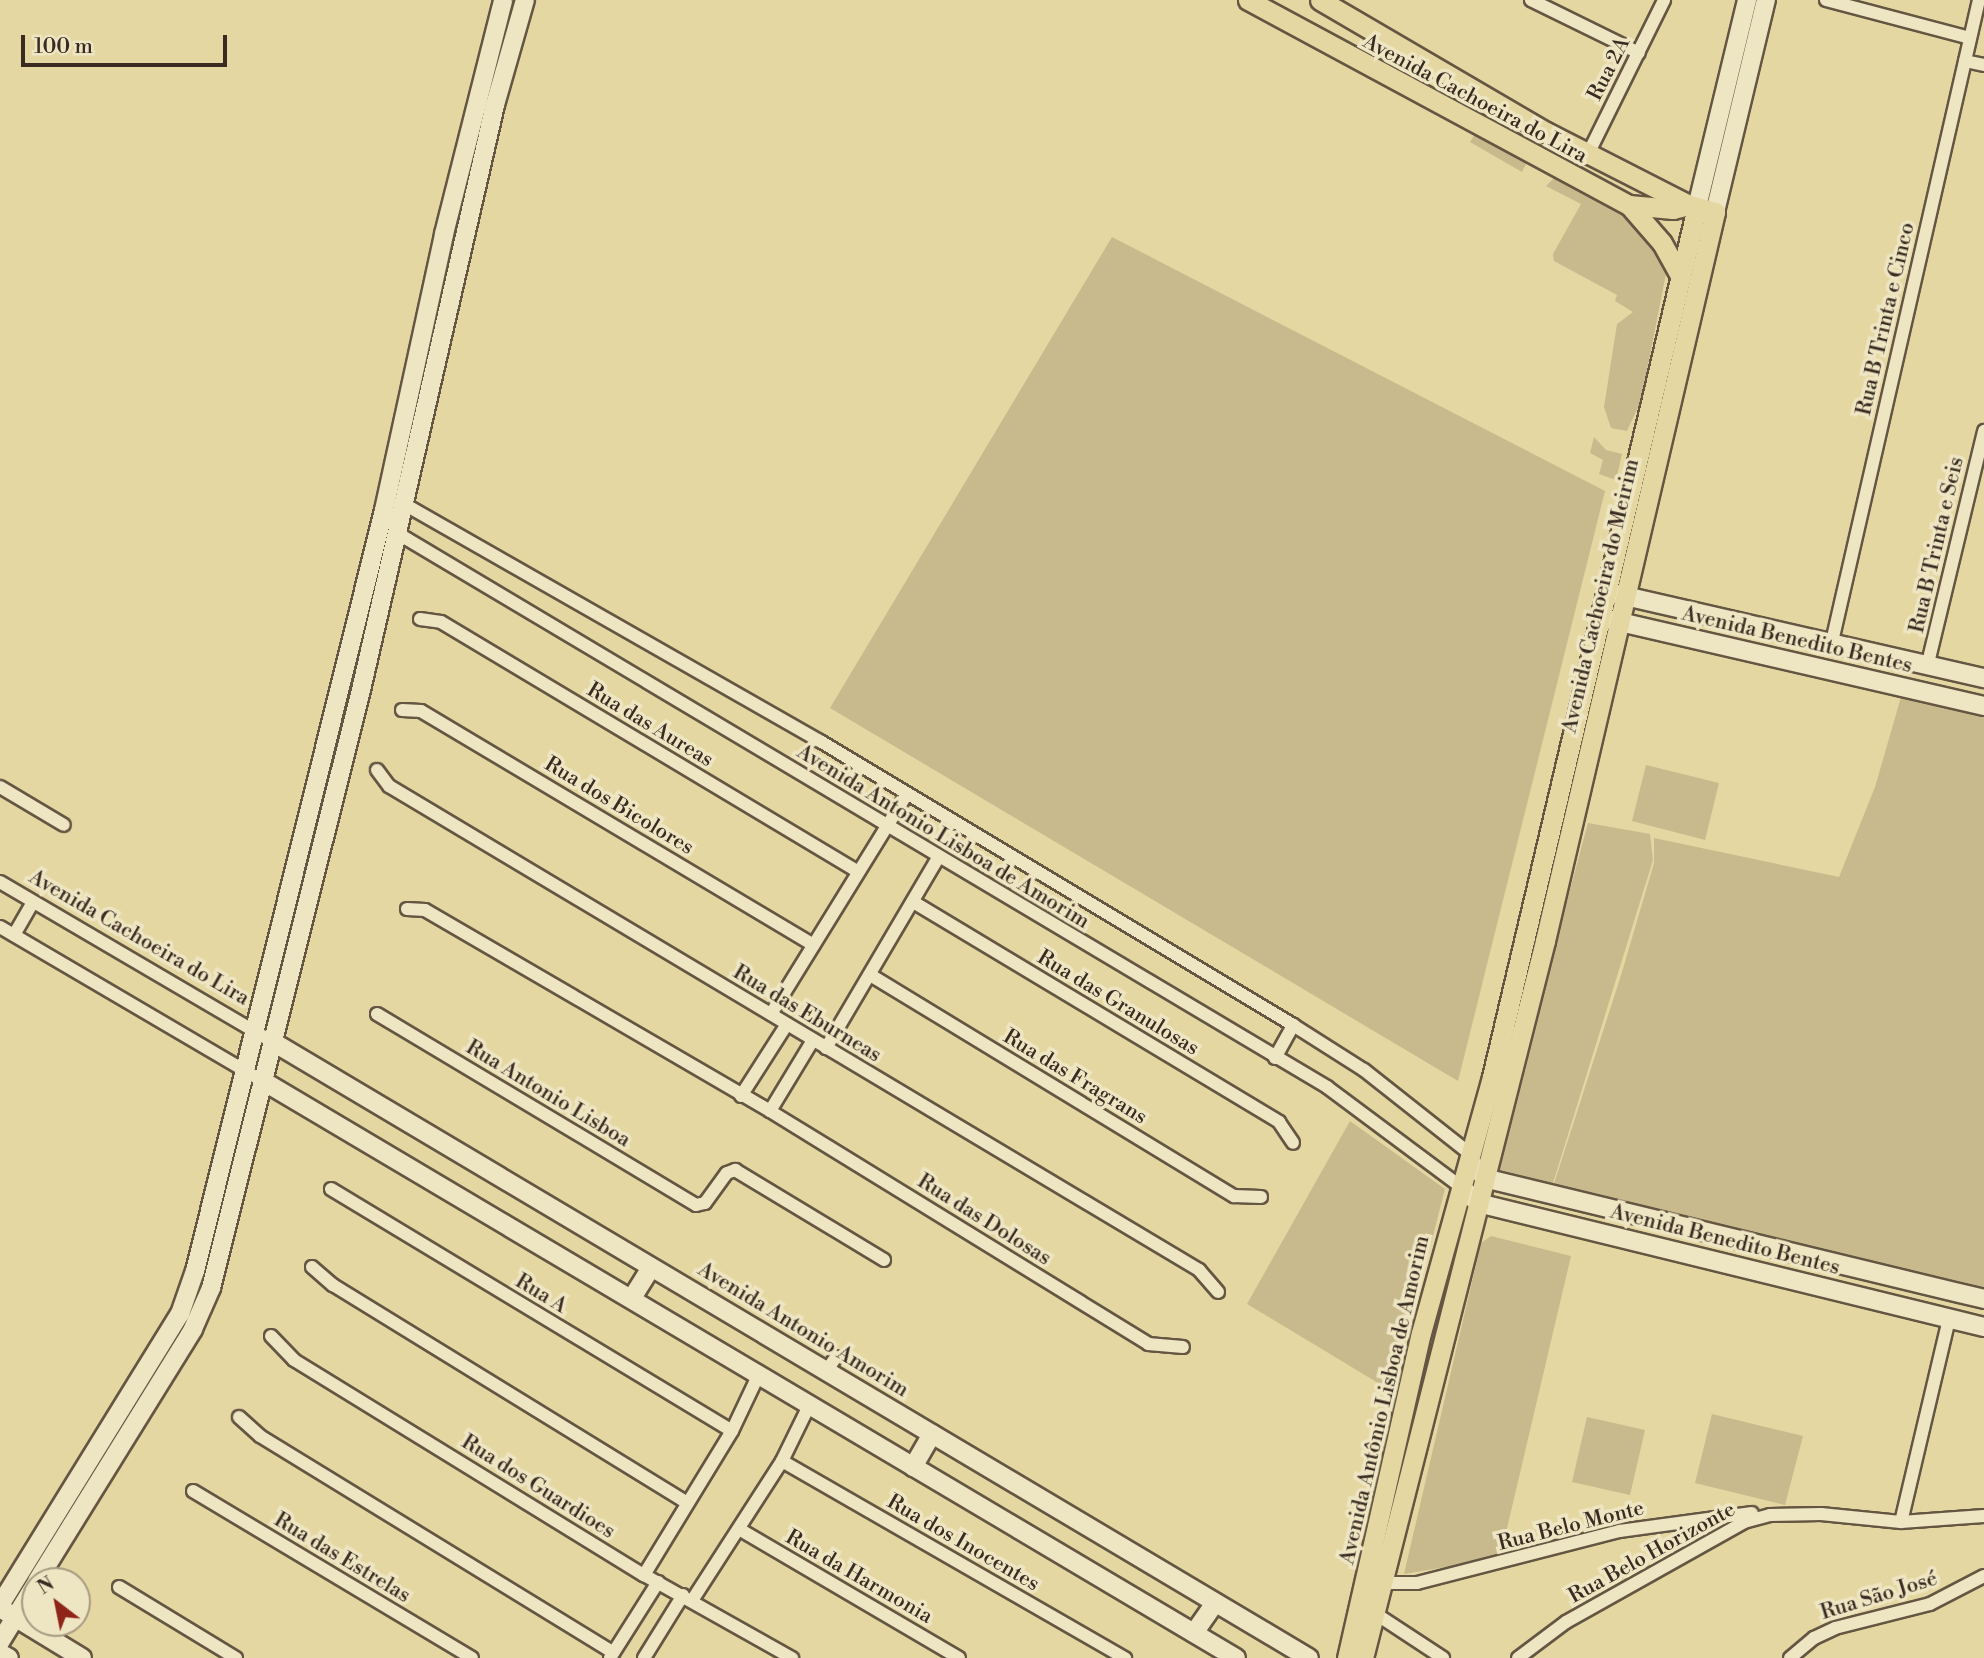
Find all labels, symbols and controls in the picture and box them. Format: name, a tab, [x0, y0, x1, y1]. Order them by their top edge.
scale bar	[24, 21, 231, 65]
street label: Avenida Cachoeira do Lira	[1359, 29, 1591, 169]
street label: Rua 2A	[1582, 33, 1636, 105]
text: 100 m	[34, 34, 93, 60]
street label: Rua B Trinta e Cinco	[1852, 220, 1920, 418]
street label: Rua B Trinta e Seis	[1905, 455, 1969, 635]
street label: Avenida Cachoeira do Meirim	[1557, 456, 1645, 736]
street label: Avenida Benedito Bentes	[1679, 601, 1915, 679]
street label: Rua das Aureas	[582, 677, 718, 773]
street label: Avenida Antonio Lisboa de Amorim	[792, 739, 1094, 935]
street label: Rua dos Bicolores	[540, 752, 698, 860]
street label: Avenida Cachoeira do Lira	[24, 865, 254, 1011]
street label: Rua das Granulosas	[1033, 945, 1203, 1061]
street label: Rua das Eburneas	[728, 960, 886, 1068]
street label: Rua das Fragrans	[998, 1024, 1152, 1130]
street label: Rua Antonio Lisboa	[461, 1035, 635, 1153]
street label: Rua das Dolosas	[913, 1169, 1055, 1271]
street label: Avenida Benedito Bentes	[1608, 1199, 1842, 1281]
street label: Avenida Antônio Lisboa de Amorim	[1335, 1233, 1435, 1567]
street label: Avenida Antonio Amorim	[693, 1257, 913, 1403]
street label: Rua A	[511, 1269, 571, 1319]
street label: Rua dos Guardioes	[457, 1430, 619, 1544]
street label: Rua dos Inocentes	[882, 1489, 1044, 1597]
street label: Rua Belo Monte	[1495, 1496, 1647, 1556]
street label: Rua Belo Horizonte	[1564, 1497, 1740, 1609]
street label: Rua das Estrelas	[269, 1507, 415, 1609]
street label: Rua da Harmonia	[781, 1525, 937, 1629]
street label: Rua São José	[1818, 1566, 1940, 1626]
north arrow	[21, 1567, 91, 1637]
text: N	[33, 1572, 59, 1600]

